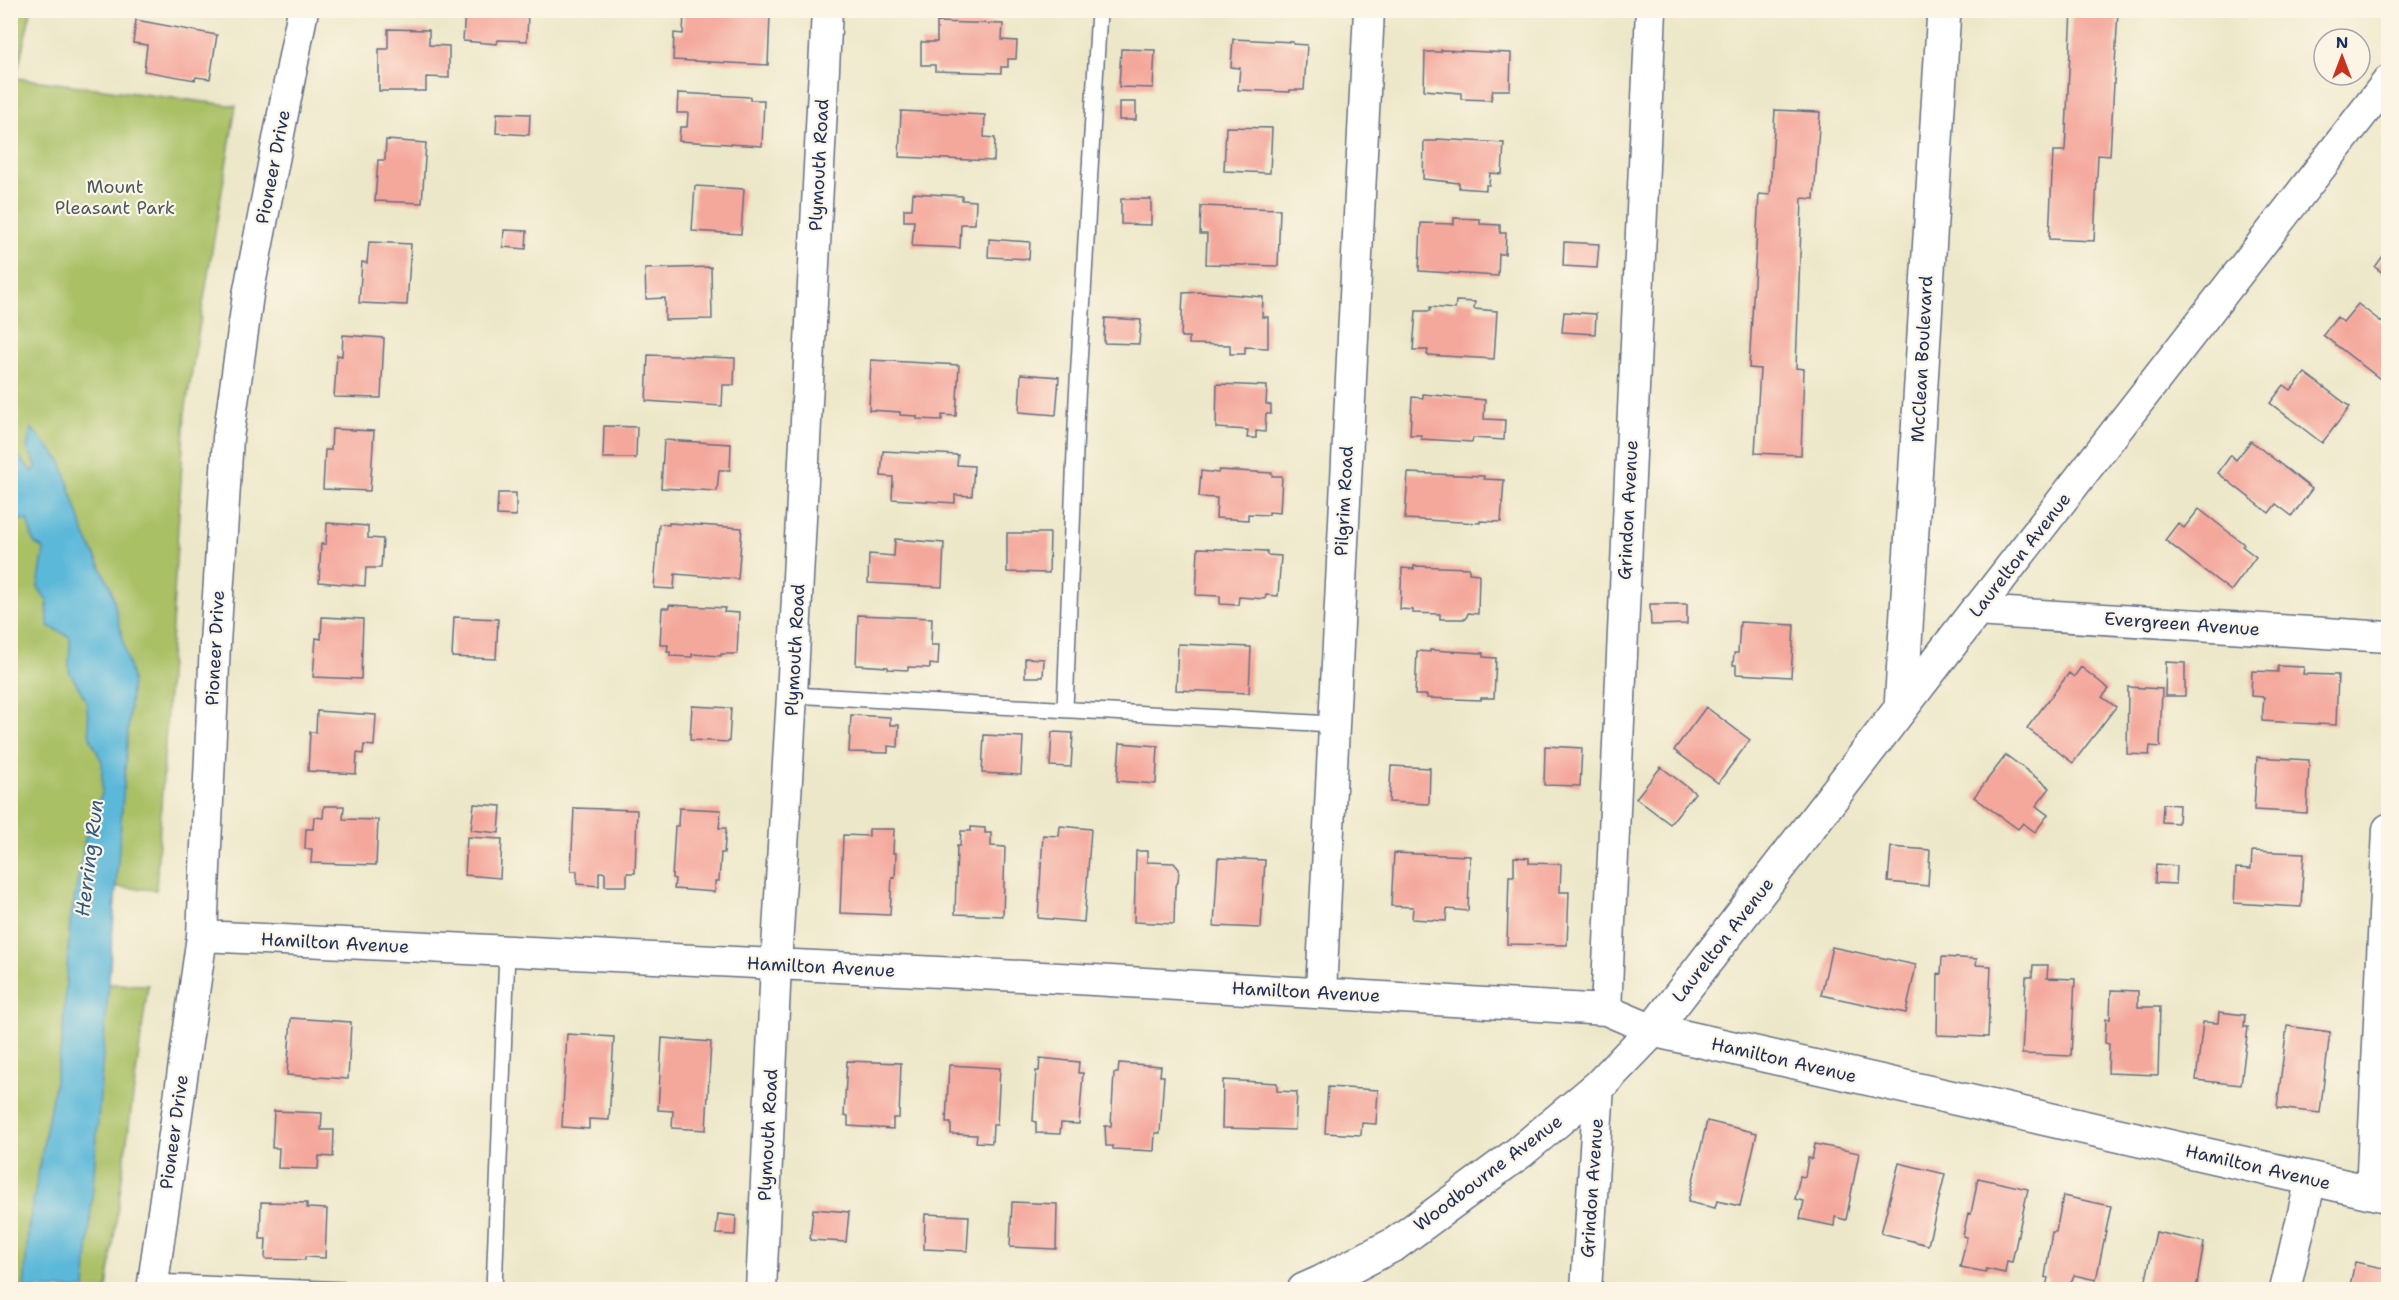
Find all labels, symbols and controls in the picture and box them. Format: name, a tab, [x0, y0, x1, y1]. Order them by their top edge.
north arrow	[2312, 27, 2372, 87]
text: N	[2336, 32, 2348, 53]
street label: Plymouth Road	[804, 98, 834, 232]
street label: Pioneer Drive	[250, 108, 296, 226]
park label: Mount Pleasant Park	[55, 175, 175, 220]
street label: McClean Boulevard	[1906, 275, 1938, 443]
street label: Grindon Avenue	[1612, 439, 1644, 581]
street label: Pilgrim Road	[1329, 445, 1359, 557]
street label: Laurelton Avenue	[1964, 488, 2076, 622]
street label: Plymouth Road	[780, 583, 810, 717]
street label: Pioneer Drive	[200, 590, 230, 706]
street label: Evergreen Avenue	[2103, 607, 2261, 641]
water label: Herring Run	[69, 798, 109, 918]
street label: Laurelton Avenue	[1667, 873, 1779, 1007]
street label: Hamilton Avenue	[260, 927, 410, 959]
street label: Hamilton Avenue	[746, 951, 896, 983]
street label: Hamilton Avenue	[1231, 976, 1381, 1008]
street label: Hamilton Avenue	[1709, 1032, 1859, 1088]
street label: Plymouth Road	[753, 1068, 783, 1202]
street label: Pioneer Drive	[154, 1073, 194, 1191]
street label: Woodbourne Avenue	[1409, 1109, 1567, 1237]
street label: Grindon Avenue	[1575, 1117, 1609, 1259]
street label: Hamilton Avenue	[2183, 1139, 2333, 1195]

